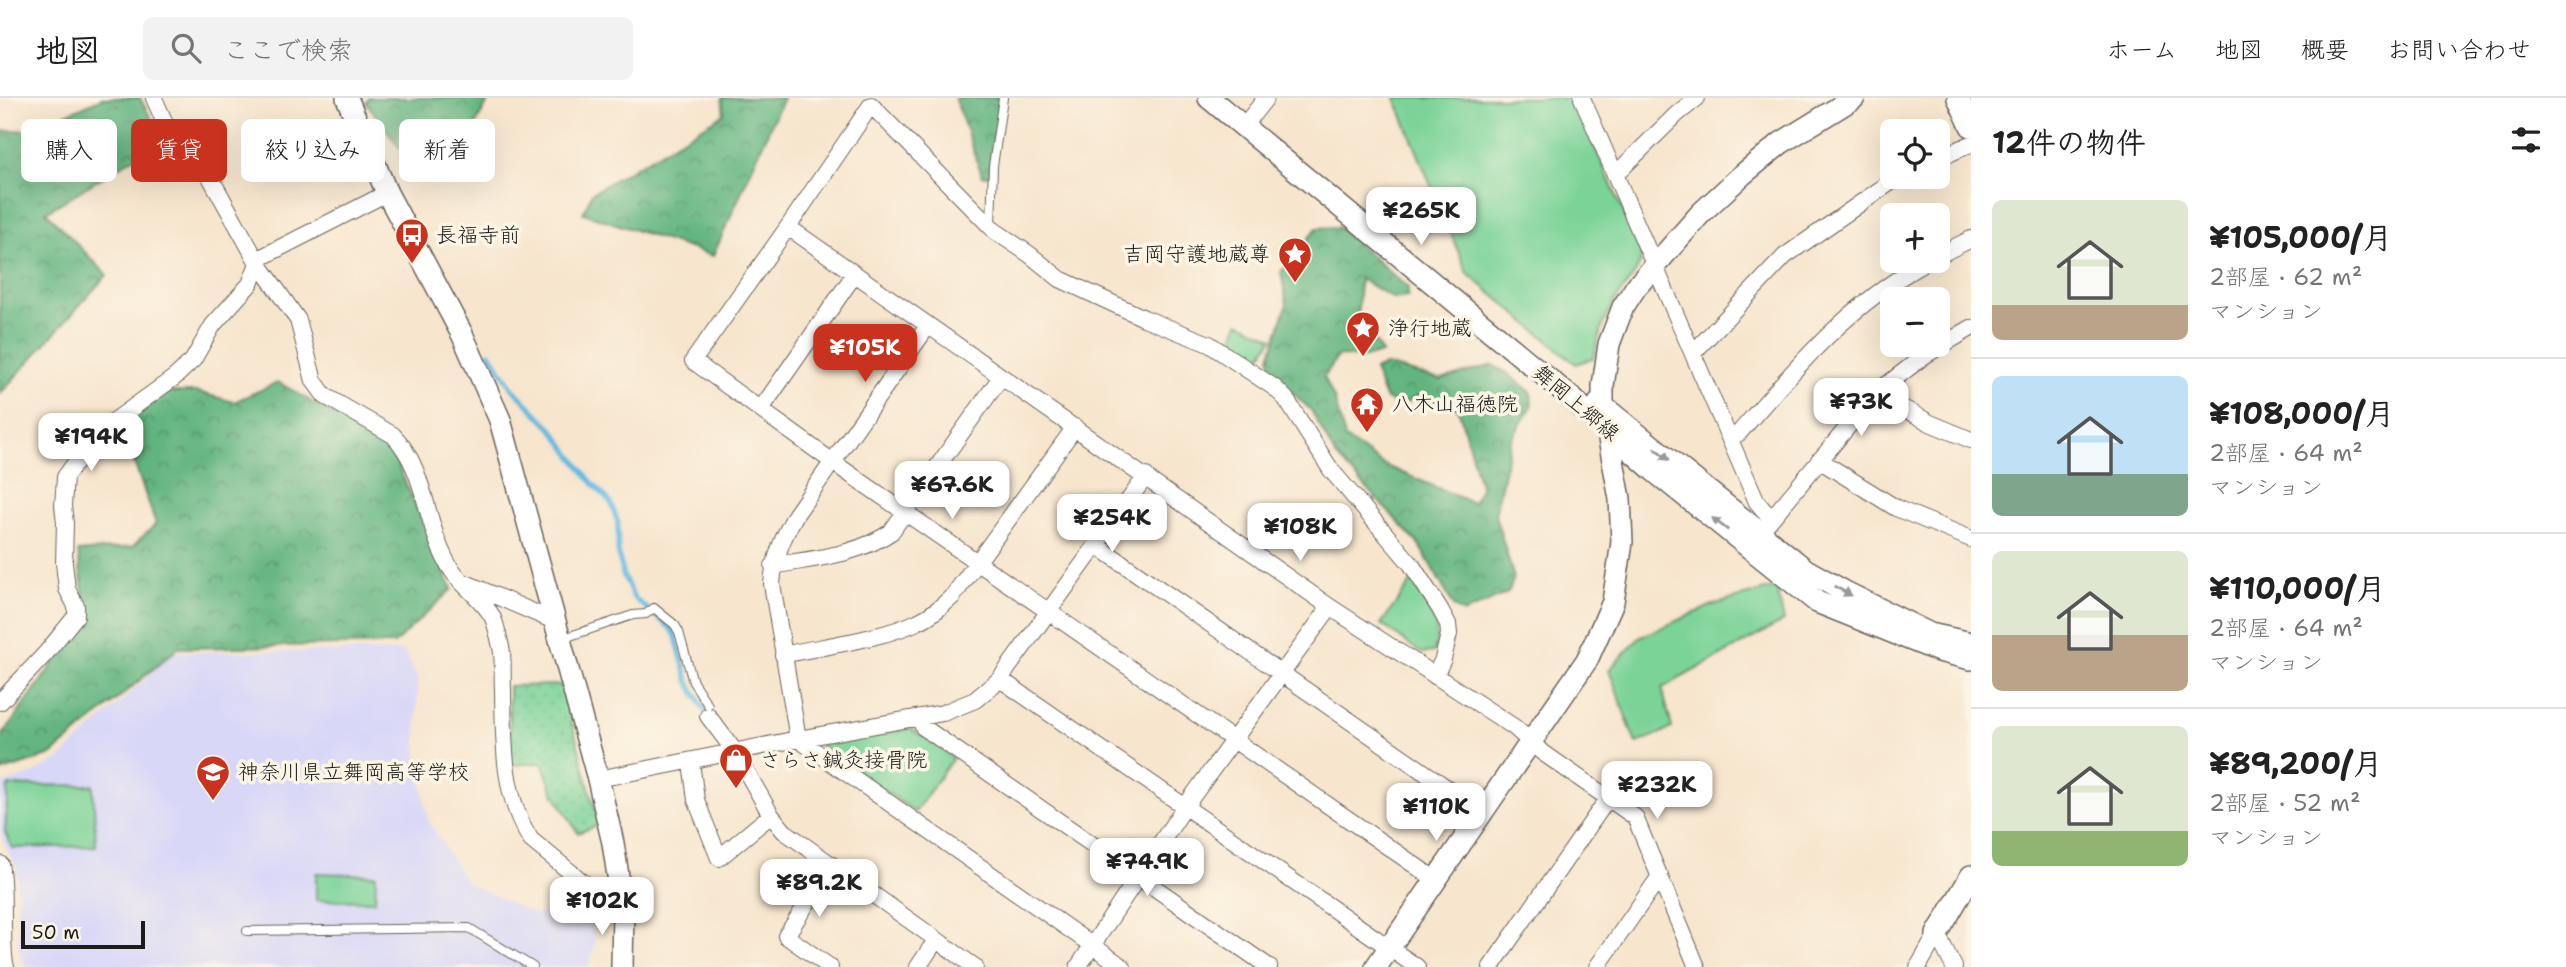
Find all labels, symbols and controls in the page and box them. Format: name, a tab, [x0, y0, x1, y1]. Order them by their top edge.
search box	[143, 17, 633, 80]
text: 地図	[35, 28, 101, 73]
icon: search	[167, 29, 205, 67]
text: ここで検索	[223, 32, 353, 67]
text: ホーム	[2106, 34, 2177, 66]
text: 地図	[2215, 34, 2263, 66]
text: 概要	[2301, 34, 2349, 66]
text: お問い合わせ	[2387, 34, 2531, 66]
chip: 購入	[21, 119, 117, 182]
chip: 賃貸	[131, 119, 227, 182]
chip: 絞り込み	[241, 119, 385, 182]
chip: 新着	[399, 119, 495, 182]
map controls	[1880, 119, 1950, 357]
button: locate	[1880, 119, 1950, 189]
icon: filters	[2507, 121, 2545, 159]
text: 12件の物件	[1992, 122, 2146, 163]
pin: ¥265K	[1372, 188, 1470, 247]
text: ¥265K	[1382, 195, 1460, 225]
button: +	[1880, 203, 1950, 273]
bus stop icon: 長福寺前	[393, 216, 431, 265]
text: ¥105,000/月	[2209, 217, 2392, 258]
place label: 長福寺前	[436, 221, 520, 249]
icon: home	[2048, 228, 2132, 312]
place icon: 吉岡守護地蔵尊	[1276, 235, 1314, 284]
place label: 吉岡守護地蔵尊	[1123, 240, 1270, 268]
text: 2部屋 · 62 m²	[2209, 262, 2362, 292]
button: −	[1880, 287, 1950, 357]
text: マンション	[2209, 296, 2323, 326]
place icon: 浄行地蔵	[1344, 309, 1382, 358]
place label: 浄行地蔵	[1388, 314, 1472, 342]
pin: ¥105K	[816, 324, 914, 384]
text: ¥105K	[829, 332, 901, 362]
street label: 舞岡上郷線	[1527, 359, 1625, 447]
pin: ¥73K	[1820, 378, 1902, 438]
temple icon: 八木山福徳院	[1348, 385, 1386, 434]
text: ¥73K	[1829, 386, 1893, 416]
place label: 八木山福徳院	[1392, 390, 1518, 418]
text: ¥108,000/月	[2209, 393, 2395, 434]
icon: home	[2048, 404, 2132, 488]
pin: ¥194K	[42, 414, 140, 473]
text: ¥194K	[54, 421, 128, 451]
text: 2部屋 · 64 m²	[2209, 438, 2363, 468]
one-way arrow	[1653, 446, 1670, 461]
pin: ¥67.6K	[895, 462, 1009, 521]
text: ¥67.6K	[911, 469, 993, 499]
text: マンション	[2209, 472, 2323, 502]
pin: ¥254K	[1063, 494, 1161, 554]
text: ¥254K	[1073, 502, 1151, 532]
pin: ¥108K	[1251, 504, 1349, 563]
text: ¥108K	[1263, 511, 1337, 541]
one-way arrow	[1712, 516, 1730, 531]
text: ¥110,000/月	[2209, 568, 2386, 609]
icon: home	[2048, 579, 2132, 663]
one-way arrow	[1833, 585, 1852, 597]
text: 2部屋 · 64 m²	[2209, 613, 2363, 643]
text: マンション	[2209, 647, 2323, 677]
shop icon: さらさ鍼灸接骨院	[717, 741, 755, 790]
text: ¥89,200/月	[2209, 743, 2382, 784]
place label: さらさ鍼灸接骨院	[760, 746, 927, 774]
school or university icon: 神奈川県立舞岡高等学校	[194, 753, 232, 802]
icon: home	[2048, 754, 2132, 838]
place label: 神奈川県立舞岡高等学校	[238, 758, 469, 786]
pin: ¥232K	[1608, 762, 1706, 821]
text: ¥232K	[1618, 769, 1696, 799]
pin: ¥110K	[1387, 784, 1485, 843]
text: 2部屋 · 52 m²	[2209, 788, 2361, 818]
text: ¥110K	[1402, 791, 1470, 821]
text: マンション	[2209, 822, 2323, 852]
pin: ¥74.9K	[1090, 838, 1204, 898]
text: ¥74.9K	[1106, 846, 1188, 876]
pin: ¥89.2K	[762, 860, 876, 919]
text: ¥89.2K	[776, 867, 862, 897]
pin: ¥102K	[553, 878, 651, 937]
text: ¥102K	[566, 885, 638, 915]
scale bar	[21, 918, 145, 950]
text: 50 m	[32, 920, 80, 945]

